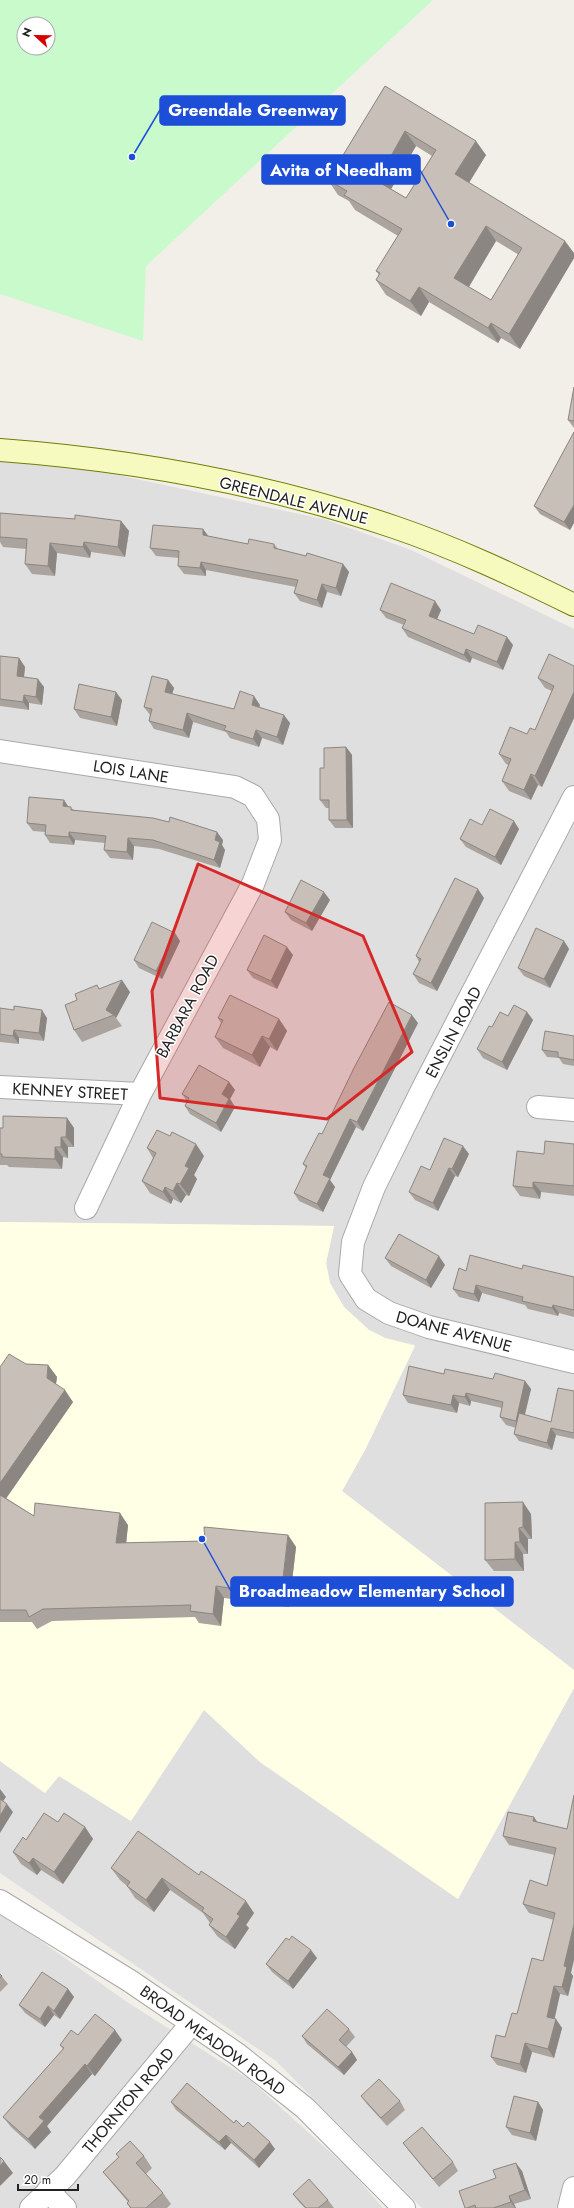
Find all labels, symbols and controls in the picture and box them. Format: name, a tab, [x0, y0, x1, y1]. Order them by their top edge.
north arrow	[16, 16, 56, 56]
text: N	[18, 25, 36, 39]
callout: Greendale Greenway	[160, 96, 345, 125]
text: Greendale Greenway	[168, 98, 339, 122]
callout: Avita of Needham	[262, 155, 420, 184]
text: Avita of Needham	[269, 158, 412, 182]
street label: GREENDALE AVENUE	[217, 471, 371, 530]
street label: LOIS LANE	[91, 754, 170, 789]
street label: BARBARA ROAD	[150, 950, 224, 1062]
street label: ENSLIN ROAD	[420, 982, 487, 1082]
street label: KENNEY STREET	[12, 1077, 129, 1106]
street label: DOANE AVENUE	[393, 1305, 514, 1358]
callout: Broadmeadow Elementary School	[231, 1577, 513, 1606]
text: Broadmeadow Elementary School	[239, 1579, 505, 1603]
street label: BROAD MEADOW ROAD	[135, 1980, 290, 2101]
street label: THORNTON ROAD	[77, 2042, 180, 2158]
scale bar	[18, 2166, 78, 2192]
text: 20 m	[24, 2171, 51, 2189]

